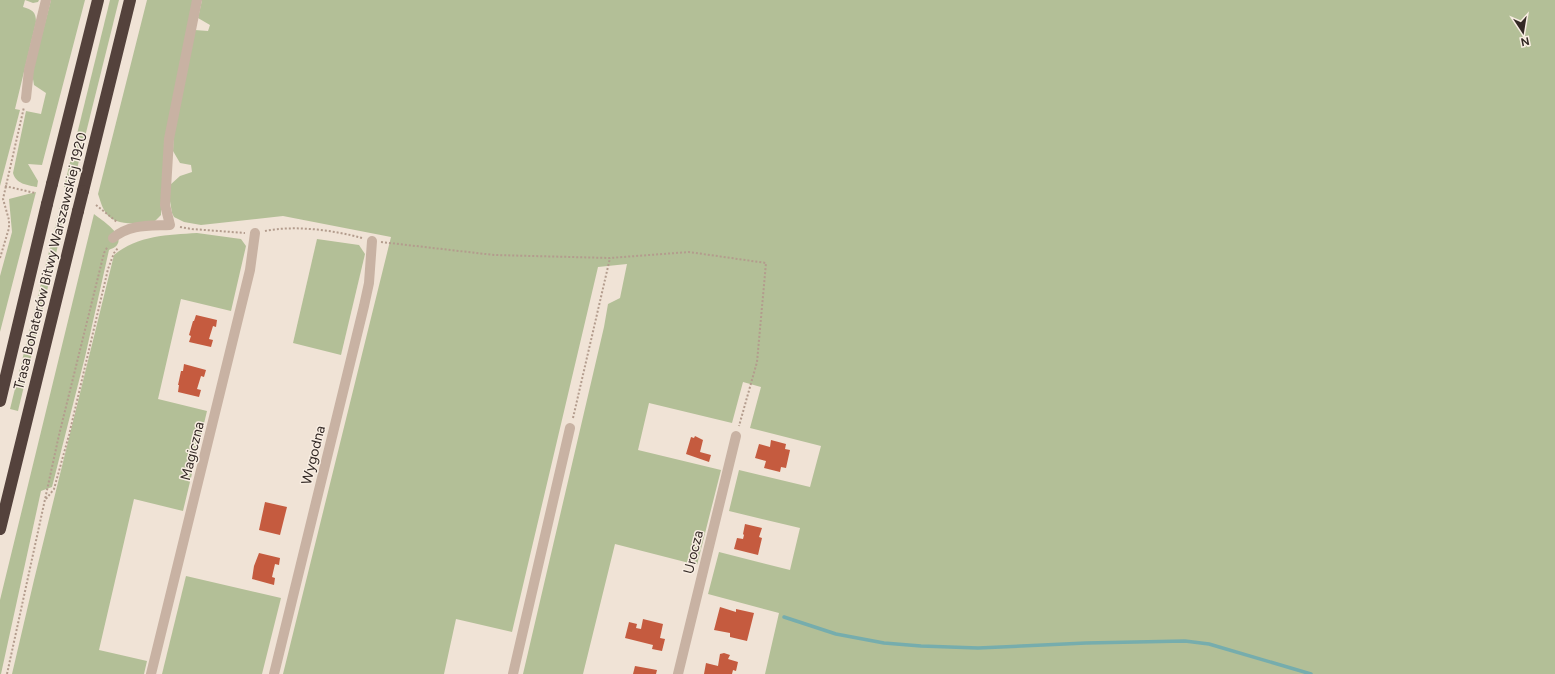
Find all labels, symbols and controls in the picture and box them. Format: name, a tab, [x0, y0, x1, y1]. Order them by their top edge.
north arrow	[1503, 12, 1543, 52]
text: N	[1519, 34, 1530, 49]
street label: Trasa Bohaterów Bitwy Warszawskiej 1920	[10, 131, 91, 392]
street label: Magiczna	[177, 420, 208, 482]
street label: Wygodna	[298, 424, 329, 486]
street label: Urocza	[680, 529, 707, 576]

